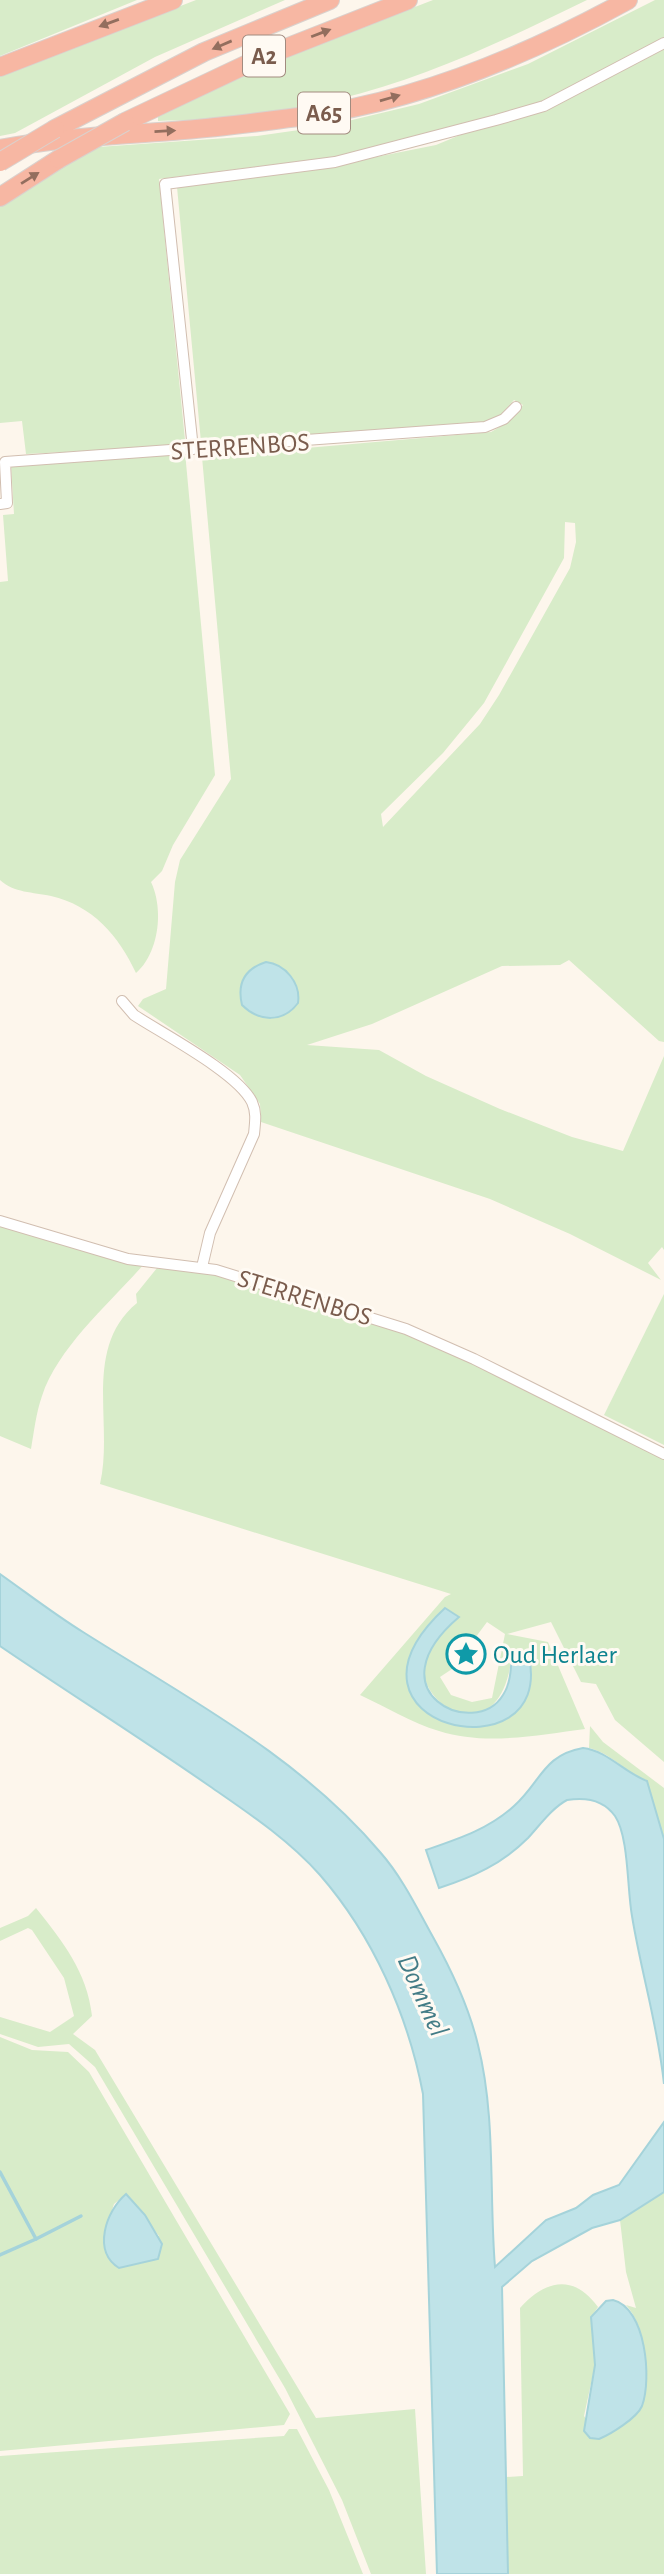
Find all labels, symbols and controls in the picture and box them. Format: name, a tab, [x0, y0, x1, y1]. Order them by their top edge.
one-way arrow	[98, 18, 119, 29]
one-way arrow	[311, 28, 332, 39]
road number: A2	[243, 36, 285, 76]
one-way arrow	[212, 39, 232, 51]
road number: A65	[298, 92, 350, 134]
one-way arrow	[380, 93, 401, 103]
one-way arrow	[154, 125, 176, 136]
one-way arrow	[20, 172, 39, 185]
street label: STERRENBOS	[170, 429, 310, 465]
street label: STERRENBOS	[234, 1265, 375, 1331]
place icon: Oud Herlaer	[445, 1633, 487, 1675]
place label: Oud Herlaer	[493, 1642, 618, 1668]
water label: Dommel	[392, 1951, 453, 2041]

